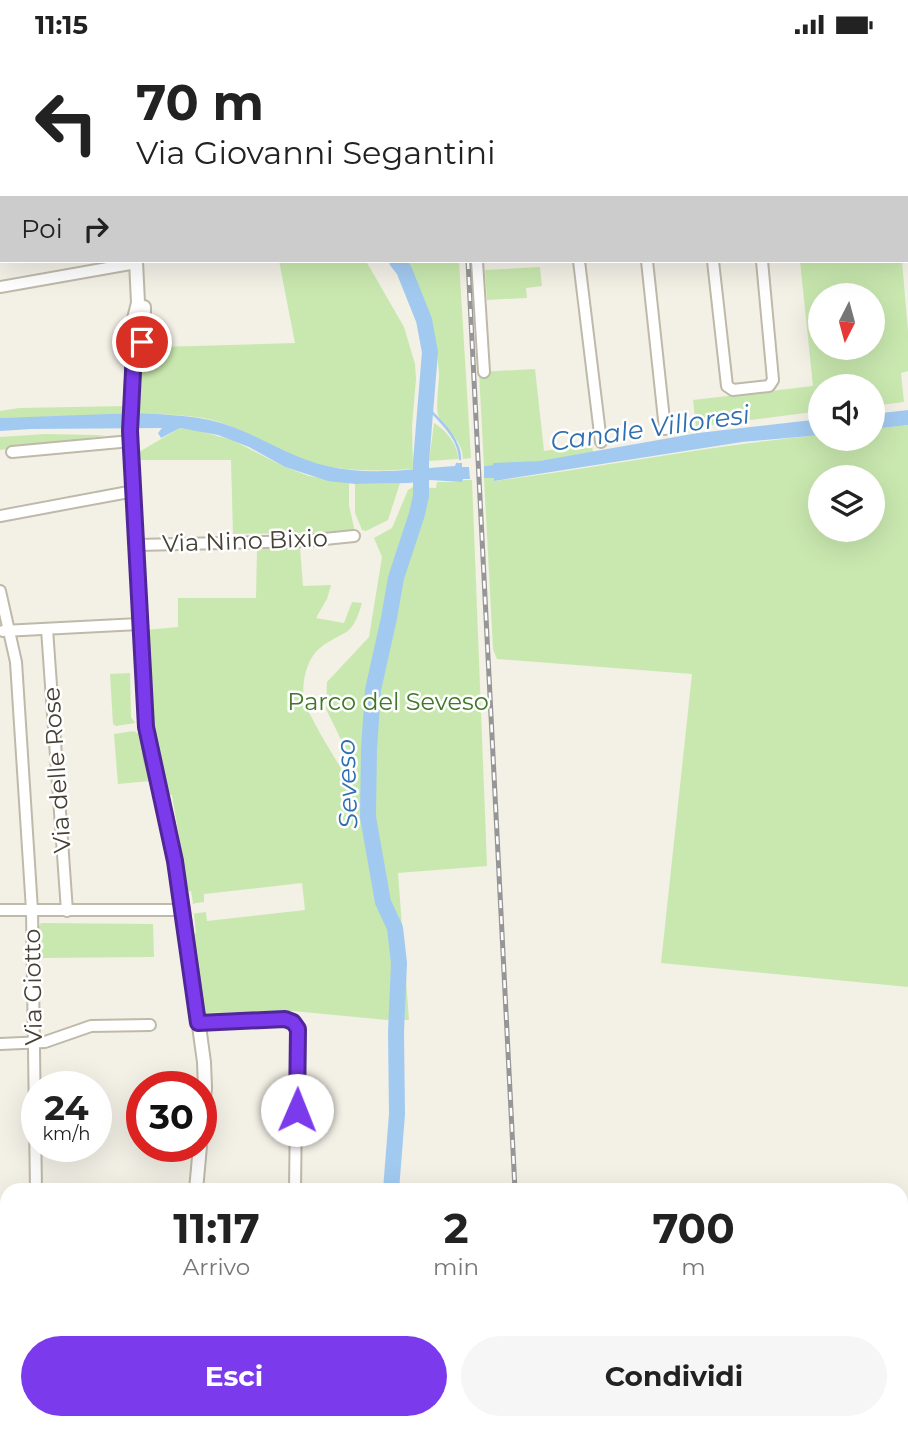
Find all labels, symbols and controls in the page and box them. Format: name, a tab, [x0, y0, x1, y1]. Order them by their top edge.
text: 11:15	[35, 9, 88, 41]
text: 70 m	[136, 73, 264, 132]
icon: left	[21, 77, 112, 168]
text: Via Giovanni Segantini	[136, 133, 496, 172]
icon: right	[77, 210, 115, 248]
text: Poi	[21, 213, 63, 245]
north arrow	[808, 283, 886, 361]
map controls	[808, 283, 885, 542]
pin	[112, 312, 172, 372]
icon: arrive	[123, 323, 161, 361]
button: sound	[808, 374, 885, 451]
water label: Canale Villoresi	[548, 398, 753, 458]
button: layers	[808, 465, 885, 542]
street label: Via Nino Bixio	[162, 523, 328, 558]
street label: Via delle Rose	[36, 686, 77, 854]
park label: Parco del Seveso	[287, 687, 489, 716]
water label: Seveso	[329, 739, 365, 829]
street label: Via Giotto	[17, 928, 48, 1046]
speed limit sign: 30	[126, 1071, 217, 1162]
position arrow	[260, 1073, 334, 1147]
text: 24	[44, 1086, 89, 1129]
text: km/h	[42, 1123, 91, 1145]
text: 11:17	[173, 1202, 260, 1254]
text: 2	[444, 1202, 468, 1254]
text: 700	[652, 1202, 735, 1254]
text: Arrivo	[183, 1253, 250, 1281]
text: min	[433, 1253, 479, 1281]
text: m	[681, 1253, 706, 1281]
button: Esci	[21, 1336, 447, 1416]
button: Condividi	[461, 1336, 887, 1416]

